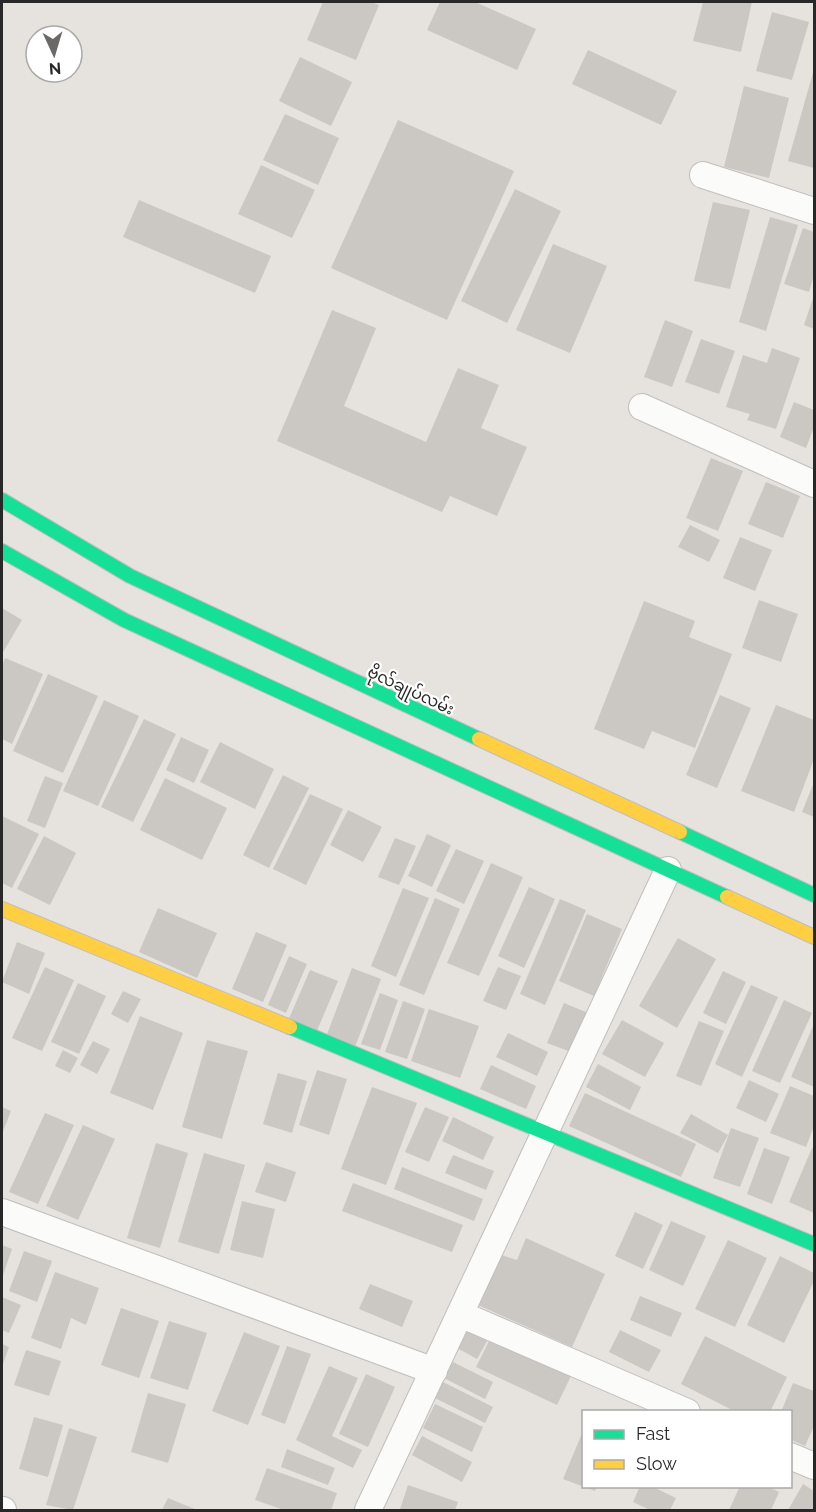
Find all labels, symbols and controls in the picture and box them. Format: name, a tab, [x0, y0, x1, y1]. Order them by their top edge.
north arrow	[24, 24, 84, 84]
text: N	[48, 59, 62, 78]
street label: ဗိုလ်ချုပ်လမ်း	[362, 660, 458, 723]
legend	[582, 1410, 792, 1488]
text: Fast	[636, 1423, 670, 1444]
text: Slow	[636, 1453, 677, 1474]

